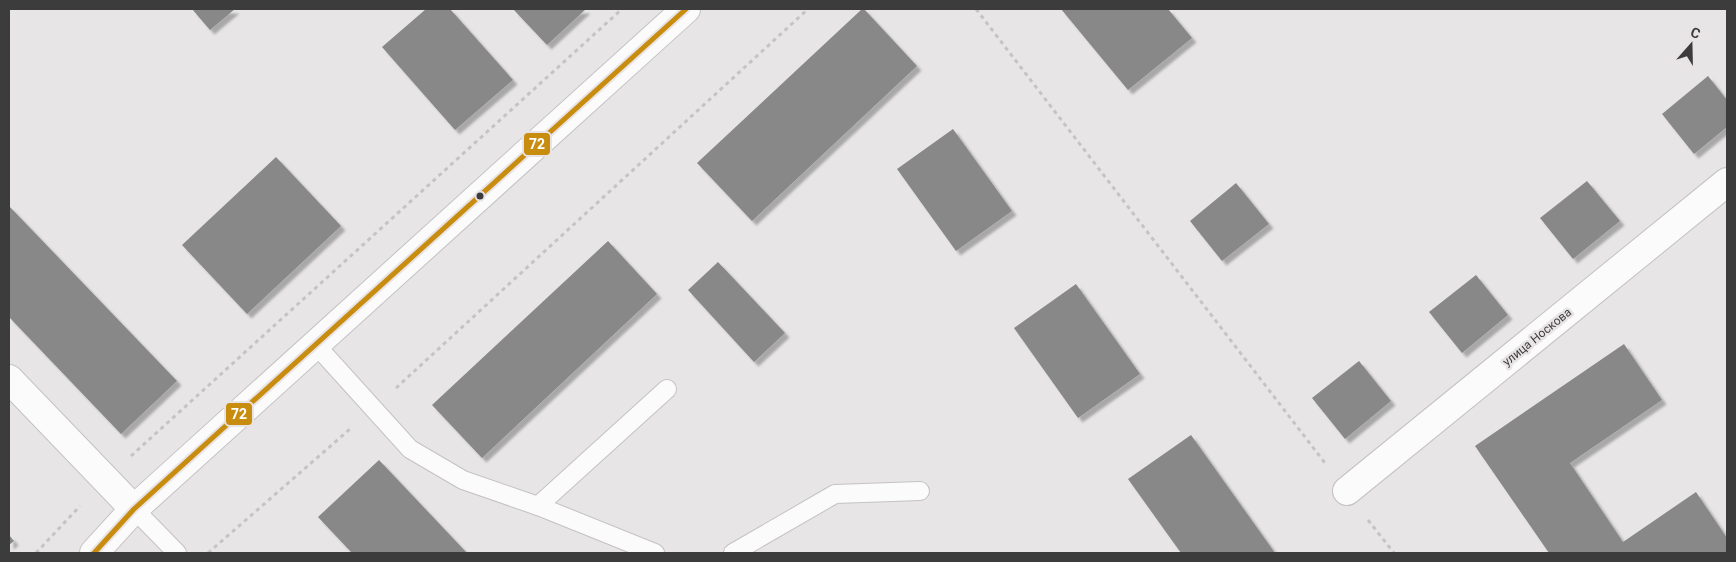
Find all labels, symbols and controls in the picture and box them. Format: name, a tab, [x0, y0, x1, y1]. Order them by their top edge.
north arrow	[1666, 20, 1716, 70]
text: С	[1688, 24, 1702, 42]
line badge: 72	[523, 132, 551, 156]
text: 72	[529, 136, 545, 152]
unlabelled marker	[475, 191, 485, 201]
street label: улица Носкова	[1500, 305, 1574, 369]
line badge: 72	[225, 402, 253, 426]
text: 72	[231, 406, 247, 422]

